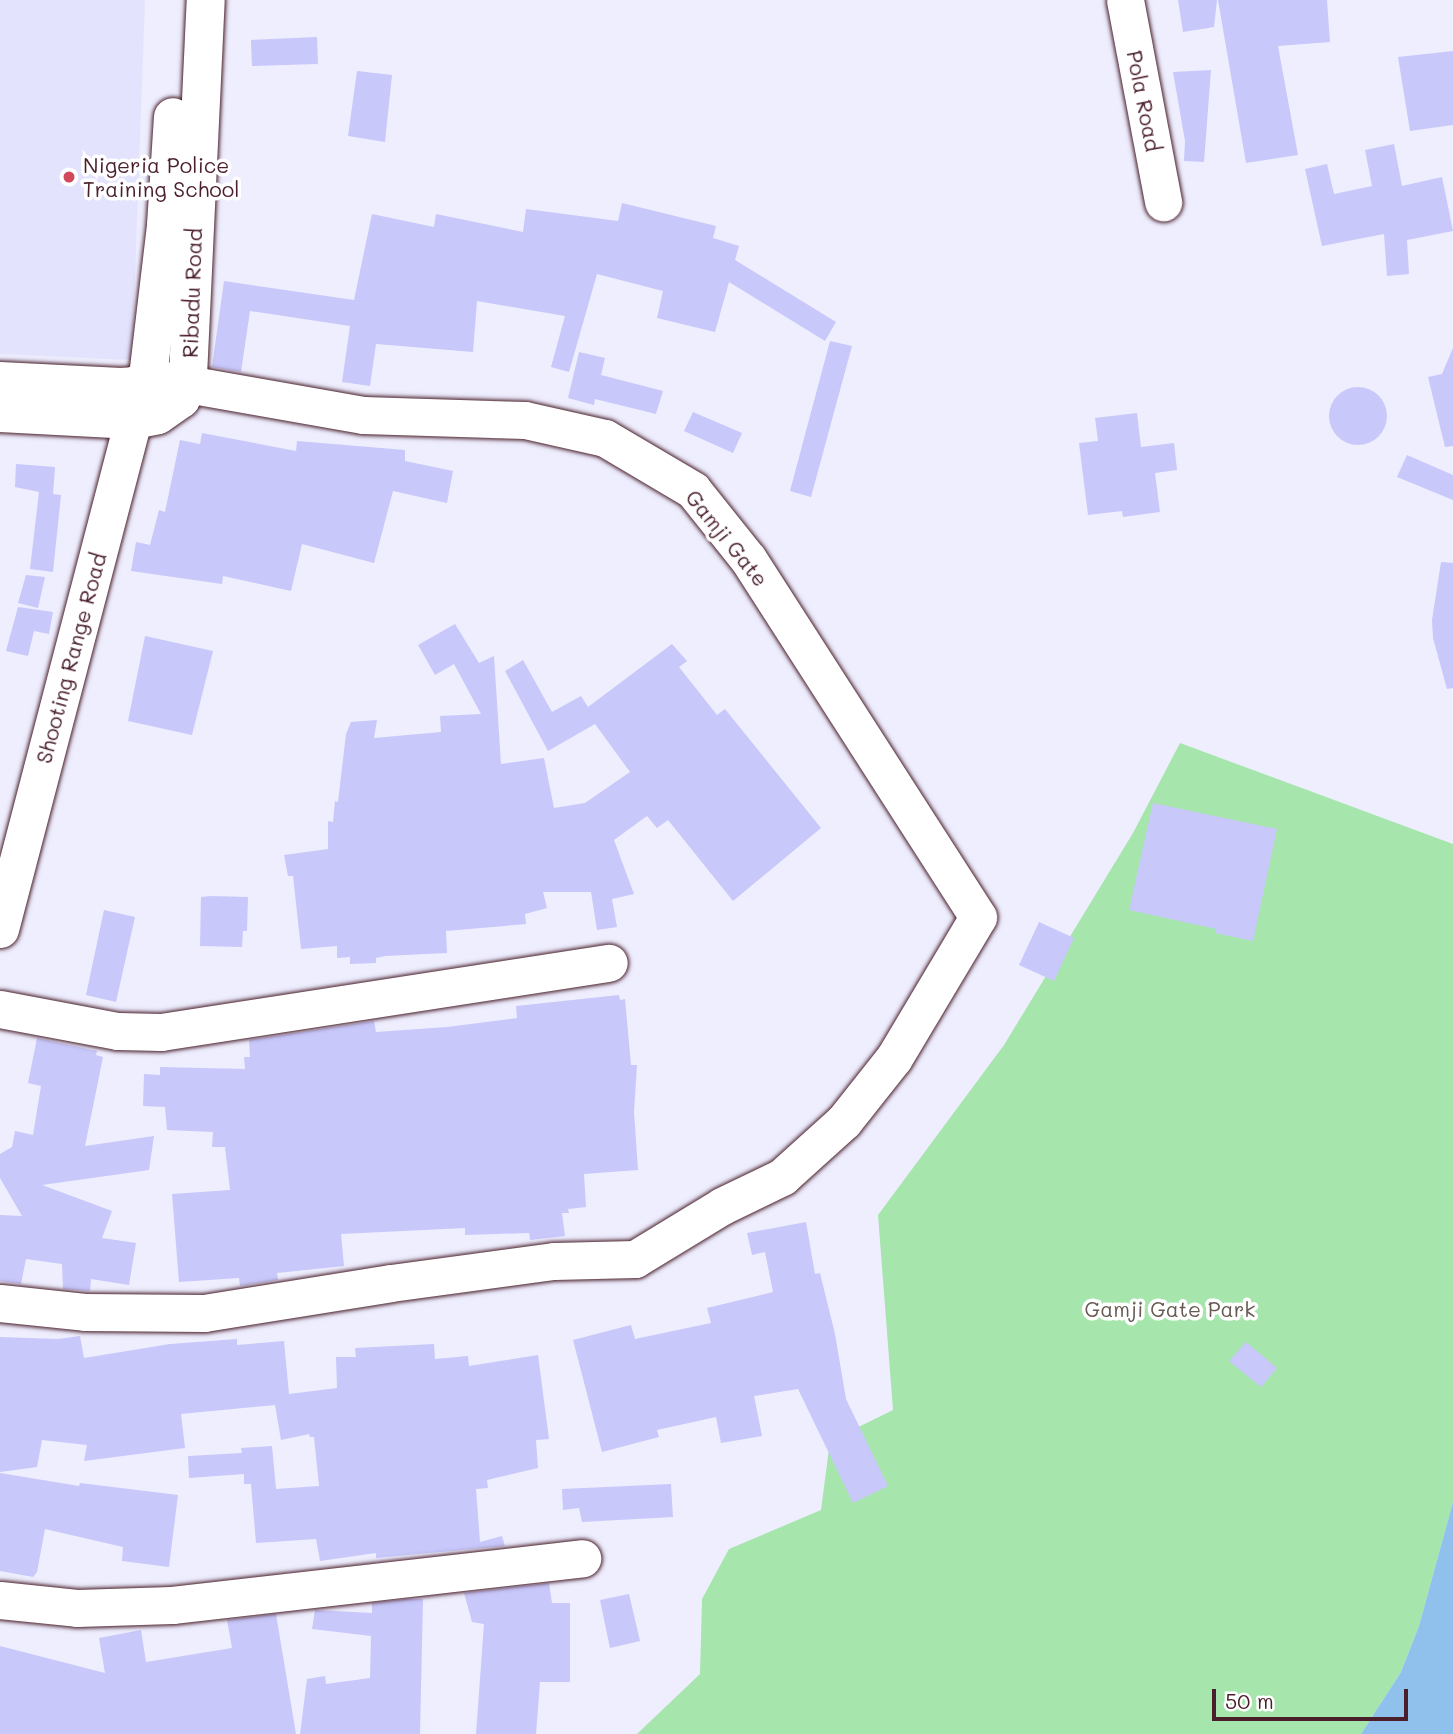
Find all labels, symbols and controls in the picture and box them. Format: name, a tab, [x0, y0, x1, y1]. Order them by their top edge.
street label: Pola Road	[1122, 48, 1166, 154]
place label: Nigeria Police Training School	[83, 152, 240, 202]
marker: Nigeria Police Training School	[61, 169, 77, 185]
street label: Ribadu Road	[177, 228, 207, 358]
street label: Gamji Gate	[681, 485, 773, 591]
street label: Shooting Range Road	[31, 550, 111, 766]
park label: Gamji Gate Park	[1085, 1296, 1255, 1322]
scale bar	[1215, 1674, 1411, 1718]
text: 50 m	[1225, 1687, 1274, 1714]

